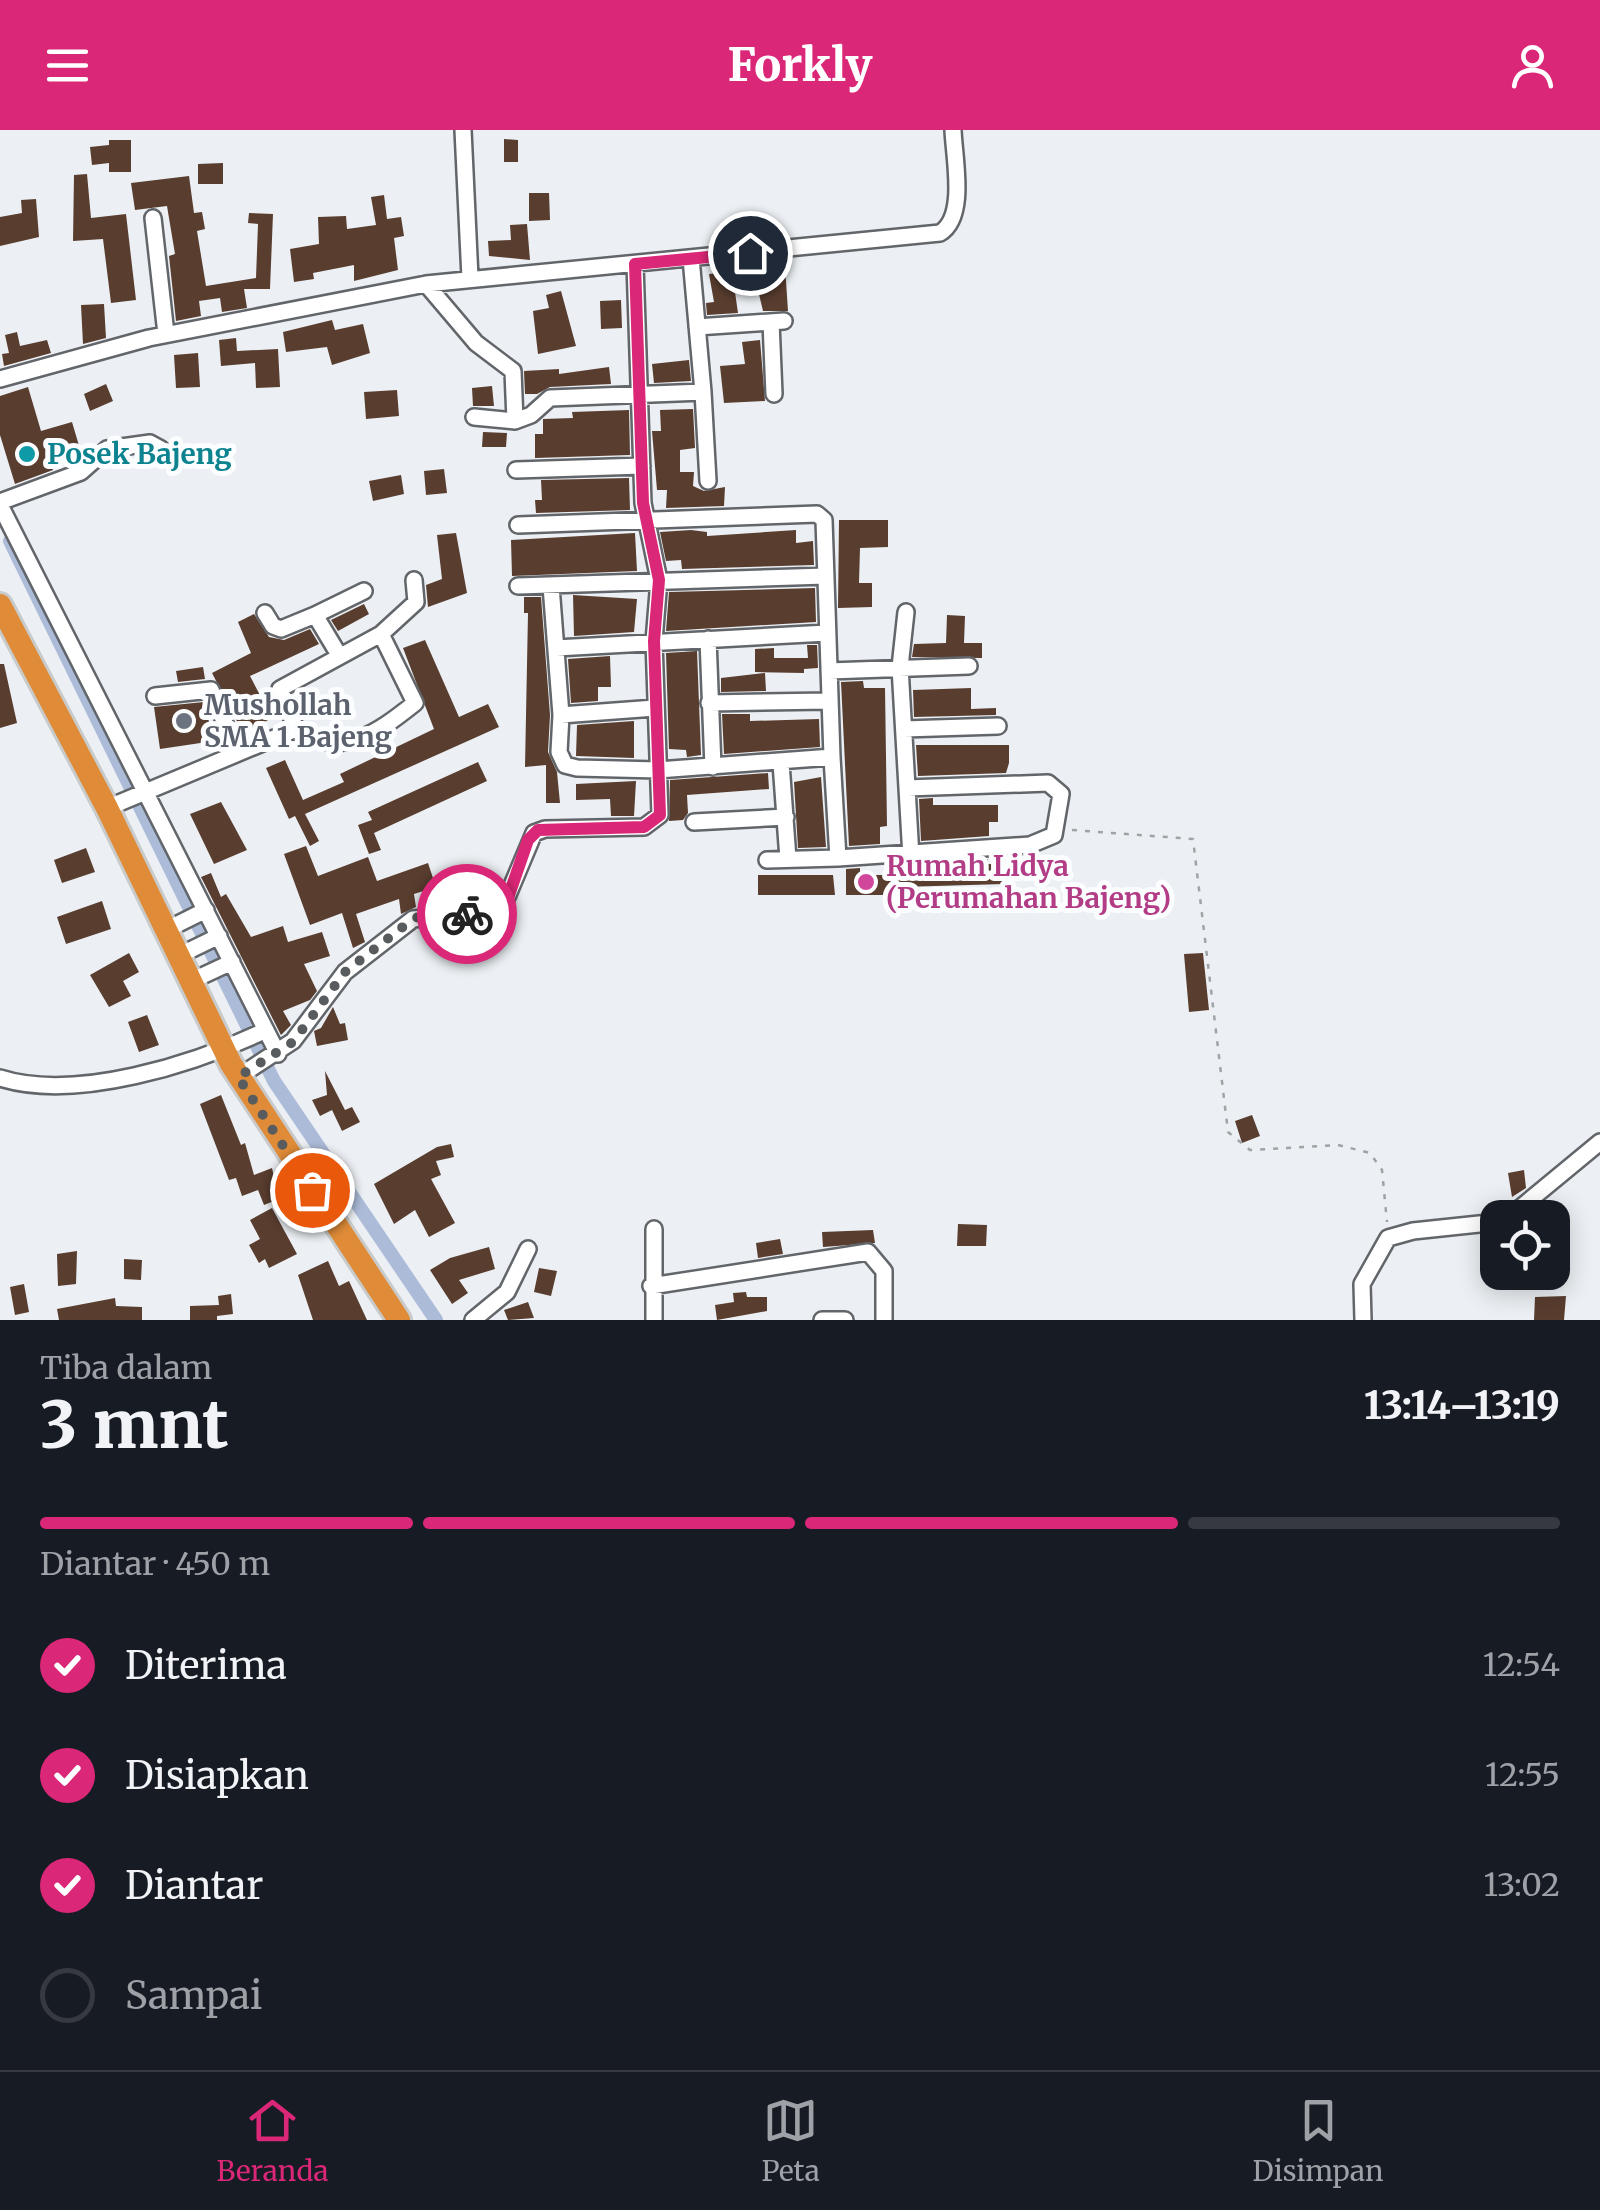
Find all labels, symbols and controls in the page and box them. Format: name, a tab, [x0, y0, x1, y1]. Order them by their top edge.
text: Forkly	[728, 37, 872, 93]
icon: menu	[40, 38, 95, 93]
icon: person	[1505, 38, 1560, 93]
pin	[708, 211, 793, 296]
icon: home	[723, 226, 778, 281]
place label: Posek Bajeng	[47, 436, 232, 472]
marker: Posek Bajeng	[16, 443, 38, 465]
place label: Mushollah SMA 1 Bajeng	[204, 687, 393, 755]
marker: Mushollah SMA 1 Bajeng	[173, 710, 195, 732]
place label: Rumah Lidya (Perumahan Bajeng)	[886, 848, 1171, 916]
courier	[417, 864, 517, 964]
marker: Rumah Lidya (Perumahan Bajeng)	[855, 871, 877, 893]
icon: bike	[440, 887, 495, 942]
pin	[270, 1148, 355, 1233]
icon: bag	[285, 1163, 340, 1218]
map controls	[1480, 1200, 1570, 1290]
button: locate	[1480, 1200, 1570, 1290]
text: Tiba dalam	[40, 1348, 212, 1388]
text: 13:14–13:19	[1364, 1382, 1560, 1429]
text: 3 mnt	[40, 1384, 229, 1466]
text: Diantar · 450 m	[40, 1544, 270, 1584]
icon: check	[40, 1638, 95, 1693]
text: Diterima	[125, 1642, 287, 1689]
text: 12:54	[1483, 1645, 1560, 1685]
icon: check	[40, 1748, 95, 1803]
text: Disiapkan	[125, 1752, 309, 1799]
text: 12:55	[1485, 1755, 1560, 1795]
icon: check	[40, 1858, 95, 1913]
text: Diantar	[125, 1862, 263, 1909]
text: 13:02	[1484, 1865, 1560, 1905]
text: Sampai	[125, 1972, 262, 2019]
tab: Beranda	[216, 2093, 329, 2189]
tab: Peta	[761, 2093, 820, 2189]
tab: Disimpan	[1253, 2093, 1384, 2189]

